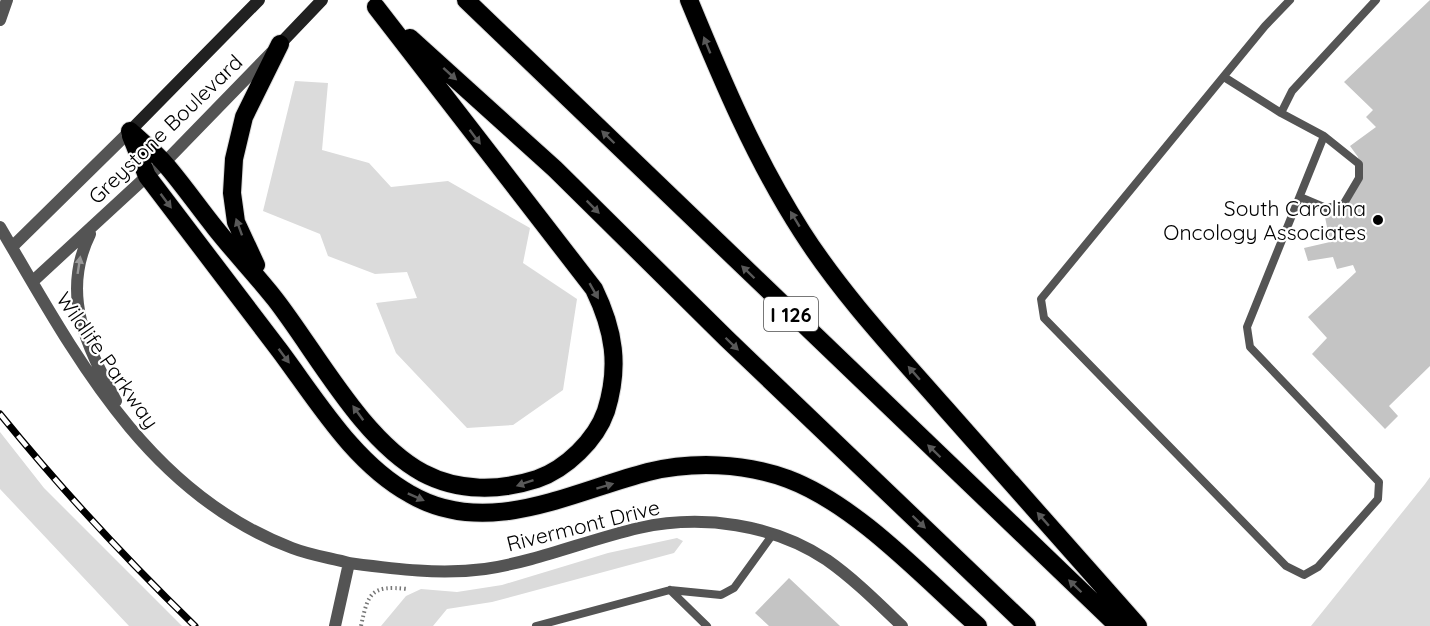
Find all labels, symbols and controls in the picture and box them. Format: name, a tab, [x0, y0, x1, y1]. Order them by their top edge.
one-way arrow	[702, 36, 712, 54]
street label: Greystone Boulevard	[83, 49, 247, 209]
one-way arrow	[442, 67, 457, 80]
one-way arrow	[468, 129, 481, 145]
one-way arrow	[600, 130, 615, 144]
one-way arrow	[159, 193, 172, 209]
place label: South Carolina Oncology Associates	[1163, 195, 1366, 245]
one-way arrow	[586, 199, 600, 213]
one-way arrow	[789, 211, 800, 227]
marker: South Carolina Oncology Associates	[1371, 213, 1385, 227]
one-way arrow	[233, 218, 243, 236]
one-way arrow	[75, 255, 84, 274]
one-way arrow	[742, 266, 756, 280]
one-way arrow	[589, 283, 599, 300]
street label: Wildlife Parkway	[51, 287, 165, 433]
road number: I 126	[764, 297, 818, 331]
one-way arrow	[725, 336, 739, 350]
one-way arrow	[278, 348, 290, 364]
one-way arrow	[908, 366, 921, 381]
one-way arrow	[352, 405, 364, 421]
one-way arrow	[927, 444, 942, 458]
one-way arrow	[516, 478, 534, 488]
one-way arrow	[596, 481, 614, 490]
one-way arrow	[407, 492, 425, 502]
street label: Rivermont Drive	[504, 493, 662, 557]
one-way arrow	[1037, 511, 1050, 527]
one-way arrow	[911, 514, 925, 528]
one-way arrow	[1069, 579, 1083, 593]

